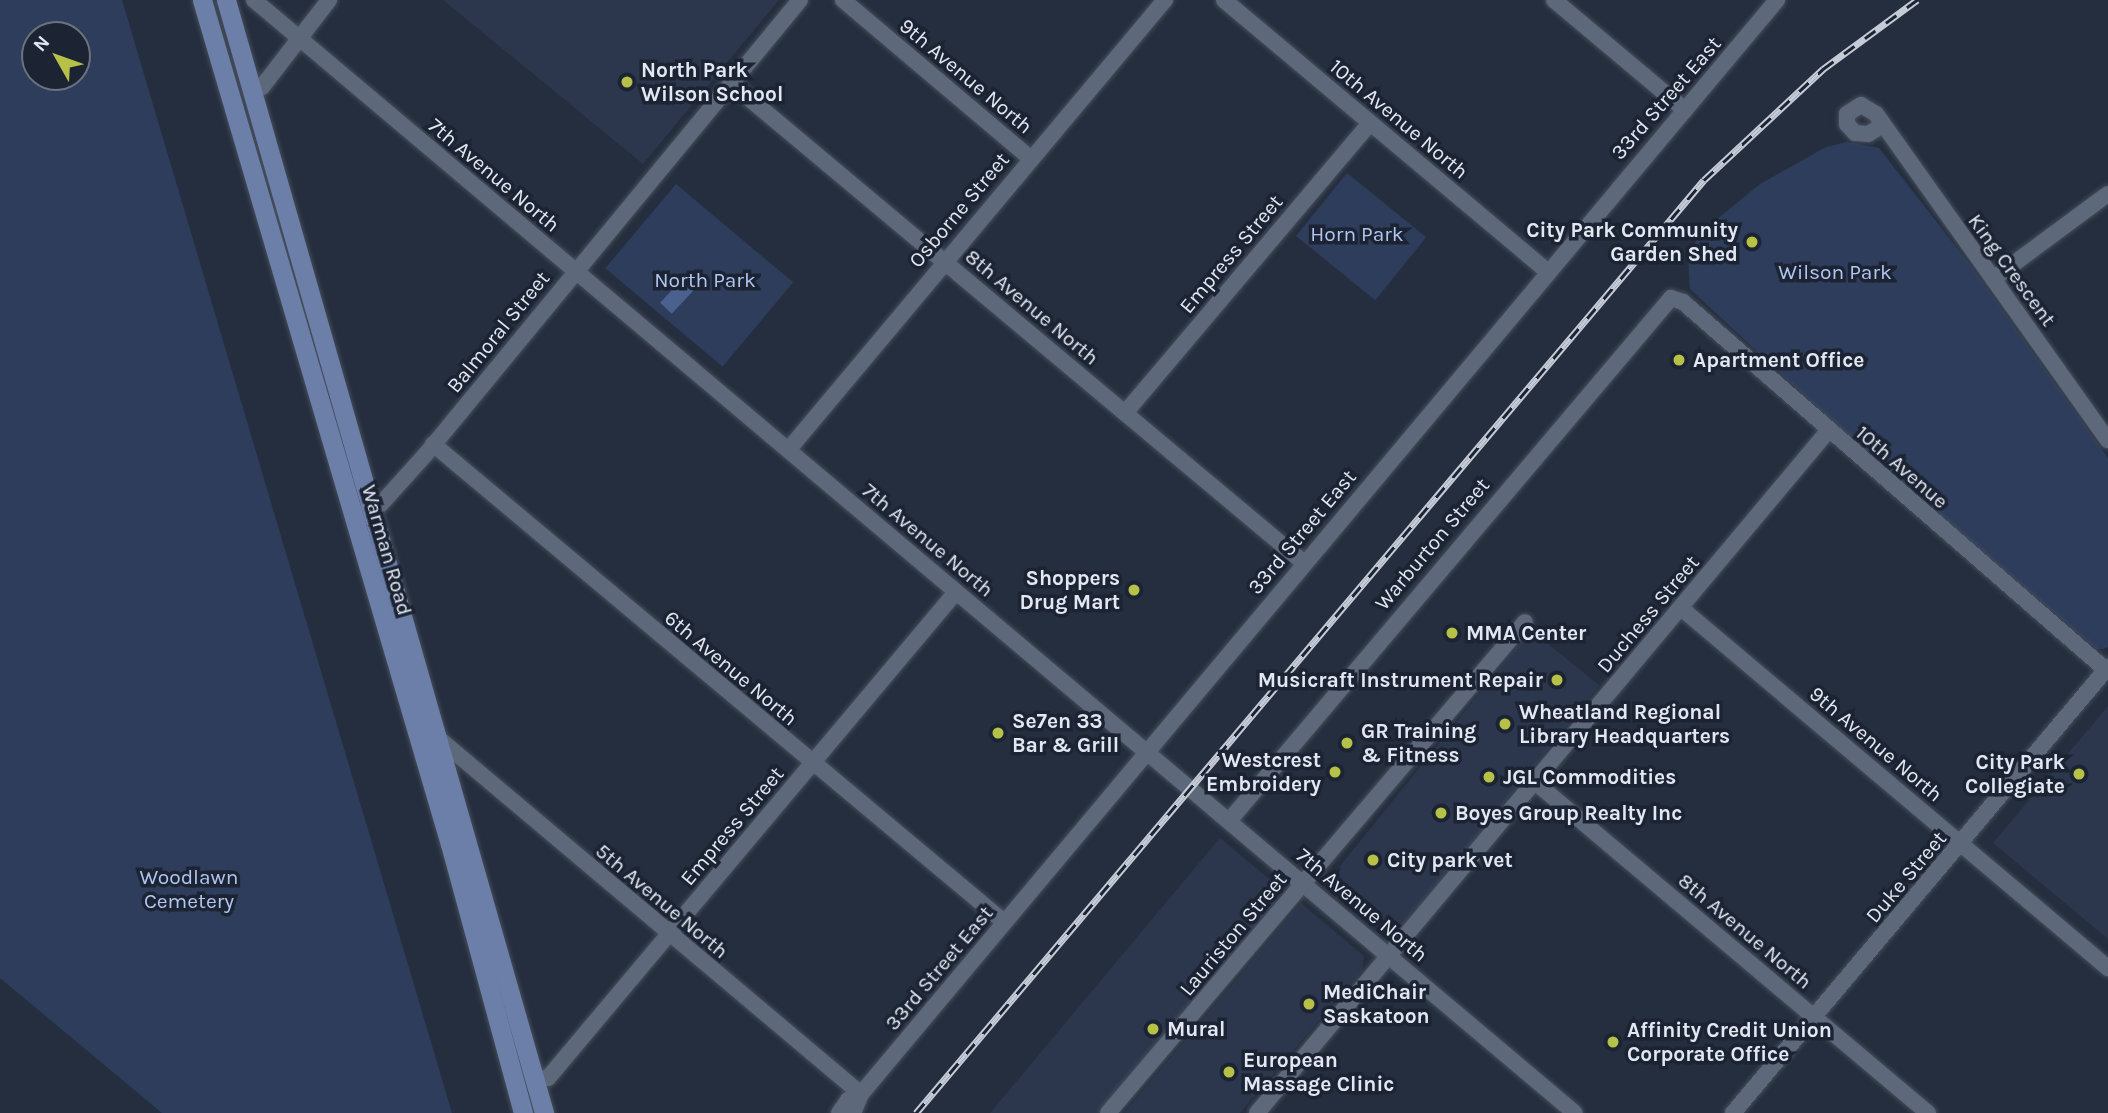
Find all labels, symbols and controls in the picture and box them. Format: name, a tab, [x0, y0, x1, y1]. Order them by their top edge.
street label: 9th Avenue North	[894, 13, 1038, 139]
north arrow	[21, 21, 91, 91]
text: N	[29, 31, 54, 56]
street label: 33rd Street East	[1606, 31, 1726, 165]
street label: 10th Avenue North	[1325, 54, 1473, 184]
place label: North Park Wilson School	[641, 57, 783, 107]
marker: North Park Wilson School	[619, 74, 635, 90]
street label: 7th Avenue North	[423, 113, 565, 237]
street label: Osborne Street	[904, 147, 1014, 273]
street label: Empress Street	[1174, 190, 1288, 318]
street label: King Crescent	[1963, 209, 2061, 331]
place label: City Park Community Garden Shed	[1526, 217, 1738, 267]
park label: Horn Park	[1310, 221, 1404, 247]
marker: City Park Community Garden Shed	[1744, 234, 1760, 250]
street label: 8th Avenue North	[960, 244, 1104, 370]
park label: Wilson Park	[1778, 259, 1892, 285]
street label: Balmoral Street	[441, 266, 555, 398]
park label: North Park	[654, 267, 756, 293]
place label: Apartment Office	[1693, 347, 1864, 373]
marker: Apartment Office	[1671, 352, 1687, 368]
street label: 10th Avenue	[1851, 420, 1953, 514]
street label: 33rd Street East	[1243, 465, 1361, 599]
street label: Warburton Street	[1369, 473, 1495, 615]
street label: 7th Avenue North	[857, 478, 999, 602]
street label: Warman Road	[356, 482, 418, 618]
street label: Duchess Street	[1592, 550, 1704, 678]
place label: Shoppers Drug Mart	[1019, 565, 1120, 615]
marker: Shoppers Drug Mart	[1126, 582, 1142, 598]
street label: 6th Avenue North	[659, 605, 803, 731]
place label: MMA Center	[1466, 620, 1586, 646]
marker: MMA Center	[1444, 625, 1460, 641]
place label: Musicraft Instrument Repair	[1258, 667, 1543, 693]
marker: Musicraft Instrument Repair	[1549, 672, 1565, 688]
street label: 9th Avenue North	[1804, 681, 1948, 807]
place label: Wheatland Regional Library Headquarters	[1519, 699, 1730, 749]
place label: Se7en 33 Bar & Grill	[1012, 708, 1119, 758]
marker: Wheatland Regional Library Headquarters	[1497, 716, 1513, 732]
place label: GR Training & Fitness	[1361, 718, 1476, 768]
marker: Se7en 33 Bar & Grill	[990, 725, 1006, 741]
marker: GR Training & Fitness	[1339, 735, 1355, 751]
place label: Westcrest Embroidery	[1206, 747, 1321, 797]
place label: City Park Collegiate	[1965, 749, 2065, 799]
street label: Empress Street	[675, 762, 789, 890]
marker: Westcrest Embroidery	[1327, 764, 1343, 780]
place label: JGL Commodities	[1503, 764, 1676, 790]
marker: City Park Collegiate	[2071, 766, 2087, 782]
marker: JGL Commodities	[1481, 769, 1497, 785]
place label: Boyes Group Realty Inc	[1455, 800, 1682, 826]
marker: Boyes Group Realty Inc	[1433, 805, 1449, 821]
street label: Duke Street	[1860, 826, 1952, 928]
street label: 5th Avenue North	[591, 838, 733, 964]
street label: 7th Avenue North	[1291, 843, 1433, 967]
place label: City park vet	[1387, 847, 1513, 873]
marker: City park vet	[1365, 852, 1381, 868]
park label: Woodlawn Cemetery	[140, 864, 238, 914]
street label: Lauriston Street	[1174, 867, 1292, 1001]
street label: 8th Avenue North	[1673, 868, 1817, 994]
street label: 33rd Street East	[880, 901, 998, 1035]
place label: MediChair Saskatoon	[1323, 979, 1430, 1029]
marker: MediChair Saskatoon	[1301, 996, 1317, 1012]
place label: Mural	[1167, 1016, 1225, 1042]
place label: Affinity Credit Union Corporate Office	[1627, 1017, 1832, 1067]
marker: Mural	[1145, 1021, 1161, 1037]
marker: Affinity Credit Union Corporate Office	[1605, 1034, 1621, 1050]
place label: European Massage Clinic	[1243, 1047, 1394, 1097]
marker: European Massage Clinic	[1221, 1064, 1237, 1080]

